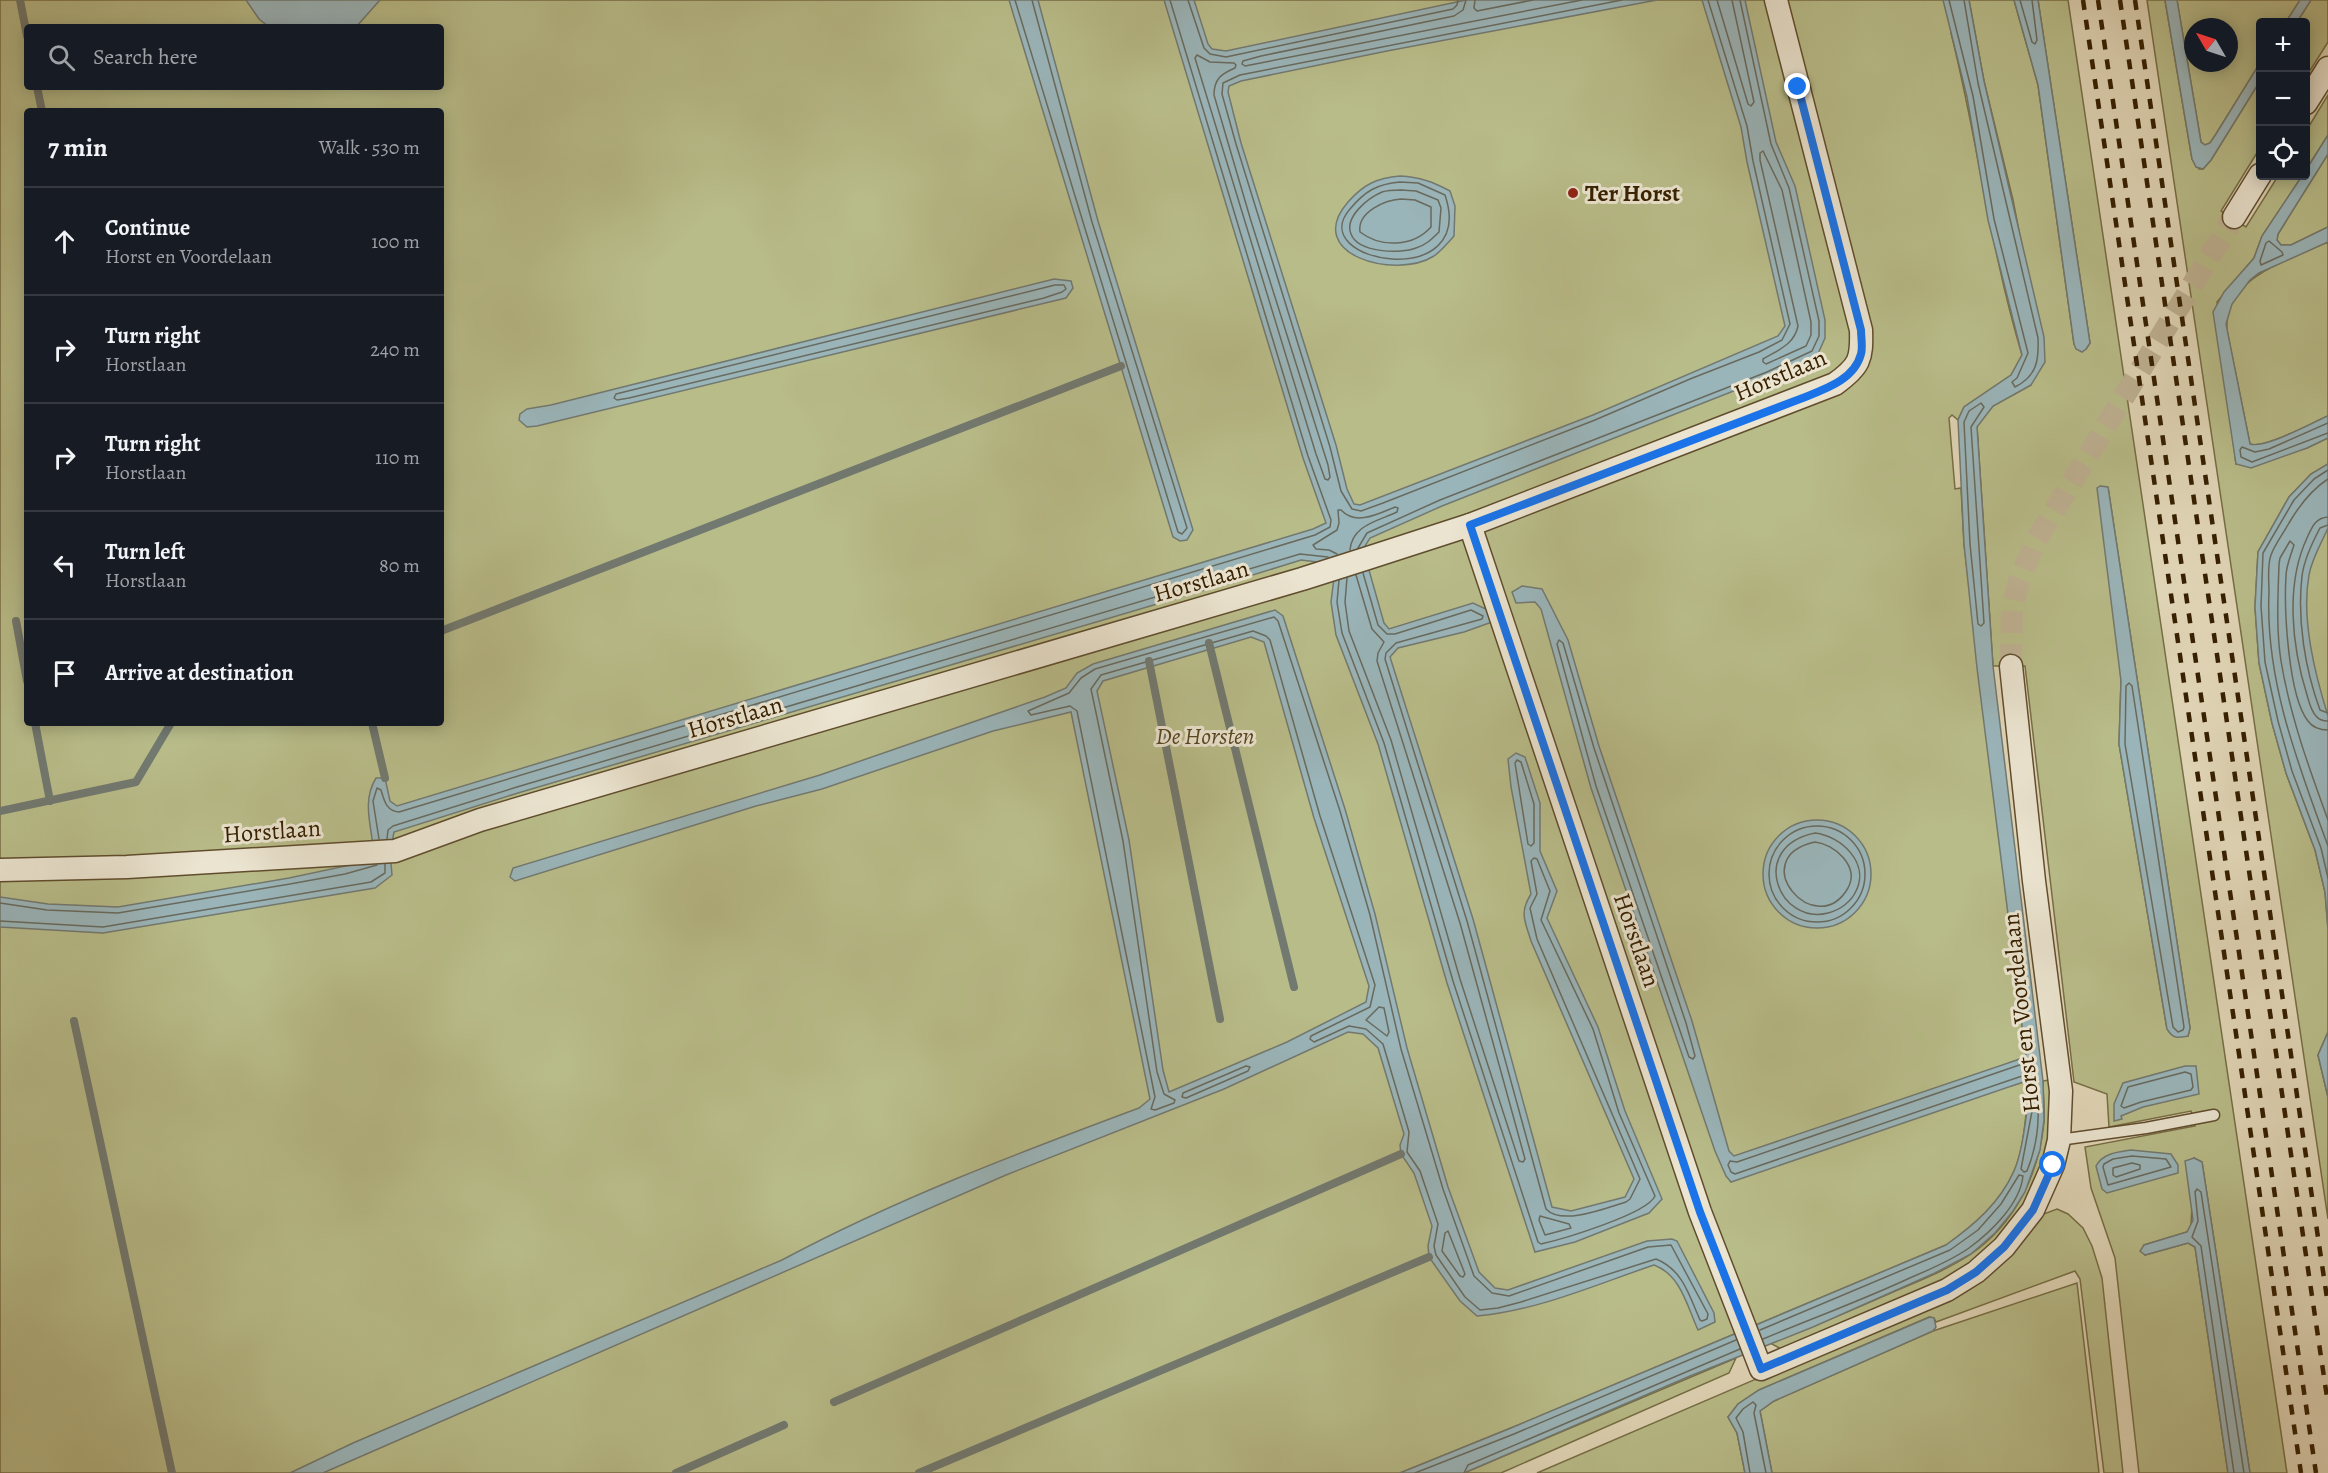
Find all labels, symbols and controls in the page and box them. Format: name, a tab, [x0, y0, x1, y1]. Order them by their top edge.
north arrow	[2184, 18, 2238, 72]
map controls	[2256, 18, 2310, 180]
button: +	[2256, 18, 2310, 72]
search box	[24, 24, 444, 90]
icon: search	[45, 41, 78, 74]
text: Search here	[93, 42, 198, 72]
button: −	[2256, 72, 2310, 126]
route end	[1784, 73, 1810, 99]
button: locate	[2256, 126, 2310, 180]
text: 7 min	[48, 130, 108, 165]
text: Walk · 530 m	[319, 134, 420, 161]
place label: Ter Horst	[1585, 177, 1680, 209]
marker: Ter Horst	[1566, 186, 1580, 200]
text: Continue	[105, 213, 190, 243]
icon: ahead	[48, 225, 81, 258]
text: 100 m	[371, 228, 420, 255]
text: Horst en Voordelaan	[105, 243, 272, 270]
text: Turn right	[105, 321, 201, 351]
icon: right	[48, 333, 81, 366]
text: 240 m	[370, 336, 420, 363]
street label: Horstlaan	[1729, 341, 1831, 409]
text: Horstlaan	[105, 351, 186, 378]
text: Turn right	[105, 429, 201, 459]
icon: right	[48, 441, 81, 474]
text: 110 m	[375, 444, 420, 471]
text: Horstlaan	[105, 459, 186, 486]
text: Turn left	[105, 537, 185, 567]
icon: left	[48, 549, 81, 582]
text: 80 m	[379, 552, 420, 579]
street label: Horstlaan	[1150, 552, 1252, 610]
text: Horstlaan	[105, 567, 186, 594]
icon: arrive	[48, 657, 81, 690]
text: Arrive at destination	[105, 658, 294, 688]
street label: Horstlaan	[684, 688, 786, 746]
park label: De Horsten	[1155, 720, 1255, 752]
street label: Horstlaan	[222, 812, 322, 850]
street label: Horstlaan	[1606, 889, 1668, 991]
street label: Horst en Voordelaan	[1995, 912, 2047, 1114]
route start	[2039, 1151, 2065, 1177]

